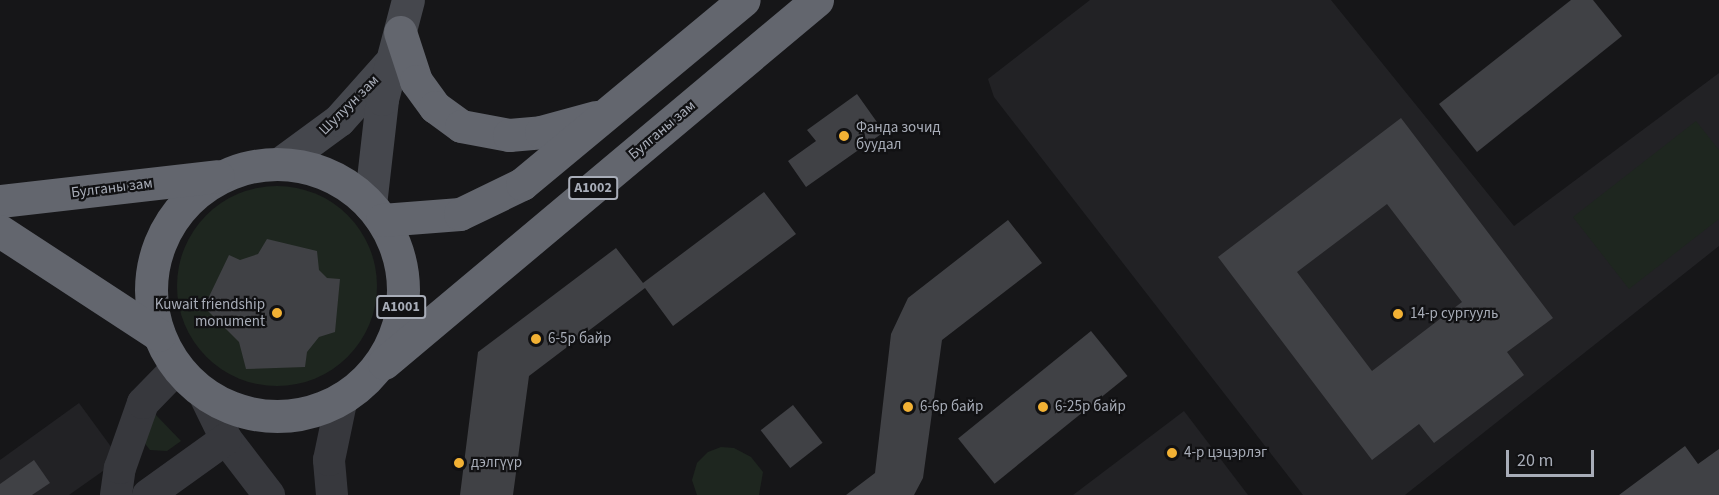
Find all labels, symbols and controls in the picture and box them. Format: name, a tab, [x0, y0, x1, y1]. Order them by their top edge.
street label: Шулуун зам	[315, 71, 383, 139]
street label: Булганы зам	[625, 97, 699, 163]
place label: Фанда зочид буудал	[856, 118, 940, 153]
marker: Фанда зочид буудал	[837, 129, 851, 143]
street label: Булганы зам	[70, 174, 154, 202]
road number: A1002	[568, 177, 618, 199]
place label: Kuwait friendship monument	[155, 295, 265, 330]
road number: A1001	[376, 296, 426, 318]
place label: 14-р сургууль	[1410, 305, 1498, 323]
marker: Kuwait friendship monument	[270, 306, 284, 320]
marker: 14-р сургууль	[1391, 307, 1405, 321]
place label: 6-5р байр	[548, 330, 611, 348]
marker: 6-5р байр	[529, 332, 543, 346]
place label: 6-6р байр	[920, 398, 983, 416]
place label: 6-25р байр	[1055, 398, 1126, 416]
marker: 6-6р байр	[901, 400, 915, 414]
marker: 6-25р байр	[1036, 400, 1050, 414]
scale bar	[1509, 438, 1598, 476]
place label: 4-р цэцэрлэг	[1184, 444, 1267, 462]
marker: 4-р цэцэрлэг	[1165, 446, 1179, 460]
text: 20 m	[1517, 448, 1553, 473]
place label: дэлгүүр	[471, 454, 522, 472]
marker: дэлгүүр	[452, 456, 466, 470]

